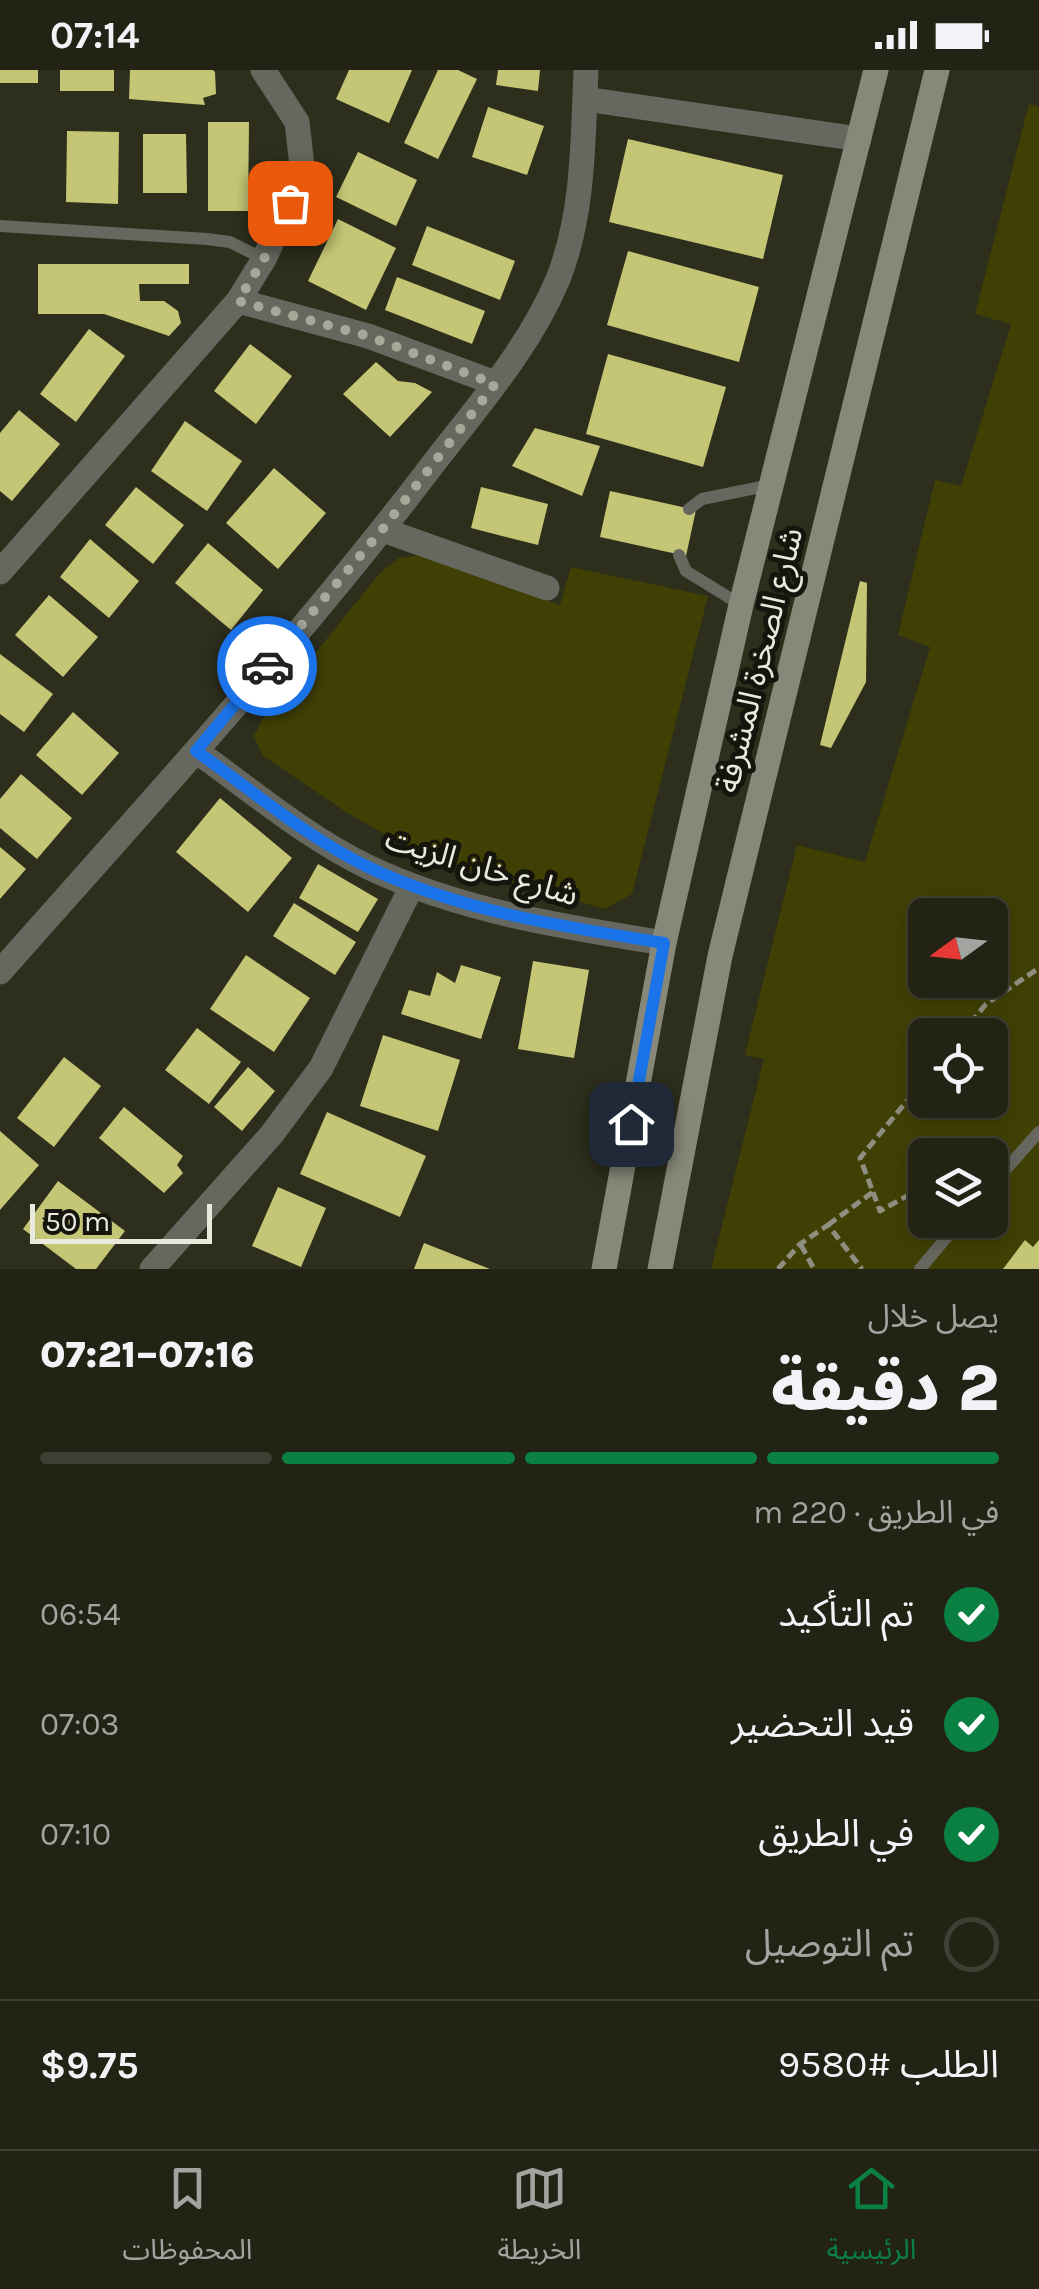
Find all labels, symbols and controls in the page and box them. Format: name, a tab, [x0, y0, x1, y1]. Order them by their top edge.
text: 07:14	[50, 13, 139, 58]
pin	[248, 161, 333, 246]
icon: bag	[263, 176, 318, 231]
street label: شارع الصخرة المشرفة	[709, 524, 815, 798]
courier	[217, 616, 317, 716]
icon: car	[240, 639, 295, 694]
street label: شارع خان الزيت	[379, 820, 583, 918]
north arrow	[908, 898, 1008, 998]
map controls	[908, 898, 1008, 1238]
button: locate	[908, 1018, 1008, 1118]
pin	[589, 1082, 674, 1167]
icon: home	[604, 1097, 659, 1152]
button: layers	[908, 1138, 1008, 1238]
scale bar	[30, 1199, 212, 1244]
text: 50 m	[45, 1205, 110, 1238]
text: يصل خلال	[868, 1298, 999, 1335]
text: 07:16–07:21	[40, 1332, 255, 1377]
text: 2 دقيقة	[771, 1350, 999, 1426]
text: في الطريق · 220 m	[753, 1494, 999, 1531]
icon: check	[944, 1587, 999, 1642]
text: تم التأكيد	[778, 1591, 914, 1636]
text: 06:54	[40, 1596, 121, 1633]
icon: check	[944, 1697, 999, 1752]
text: قيد التحضير	[731, 1701, 914, 1746]
text: 07:03	[40, 1706, 119, 1743]
icon: check	[944, 1807, 999, 1862]
text: في الطريق	[758, 1811, 914, 1856]
text: 07:10	[40, 1816, 111, 1853]
text: تم التوصيل	[745, 1921, 914, 1966]
text: الطلب #9580	[778, 2042, 999, 2087]
text: $9.75	[40, 2043, 139, 2088]
tab: المحفوظات	[123, 2161, 253, 2280]
tab: الخريطة	[498, 2161, 581, 2280]
tab: الرئيسية	[826, 2161, 916, 2280]

